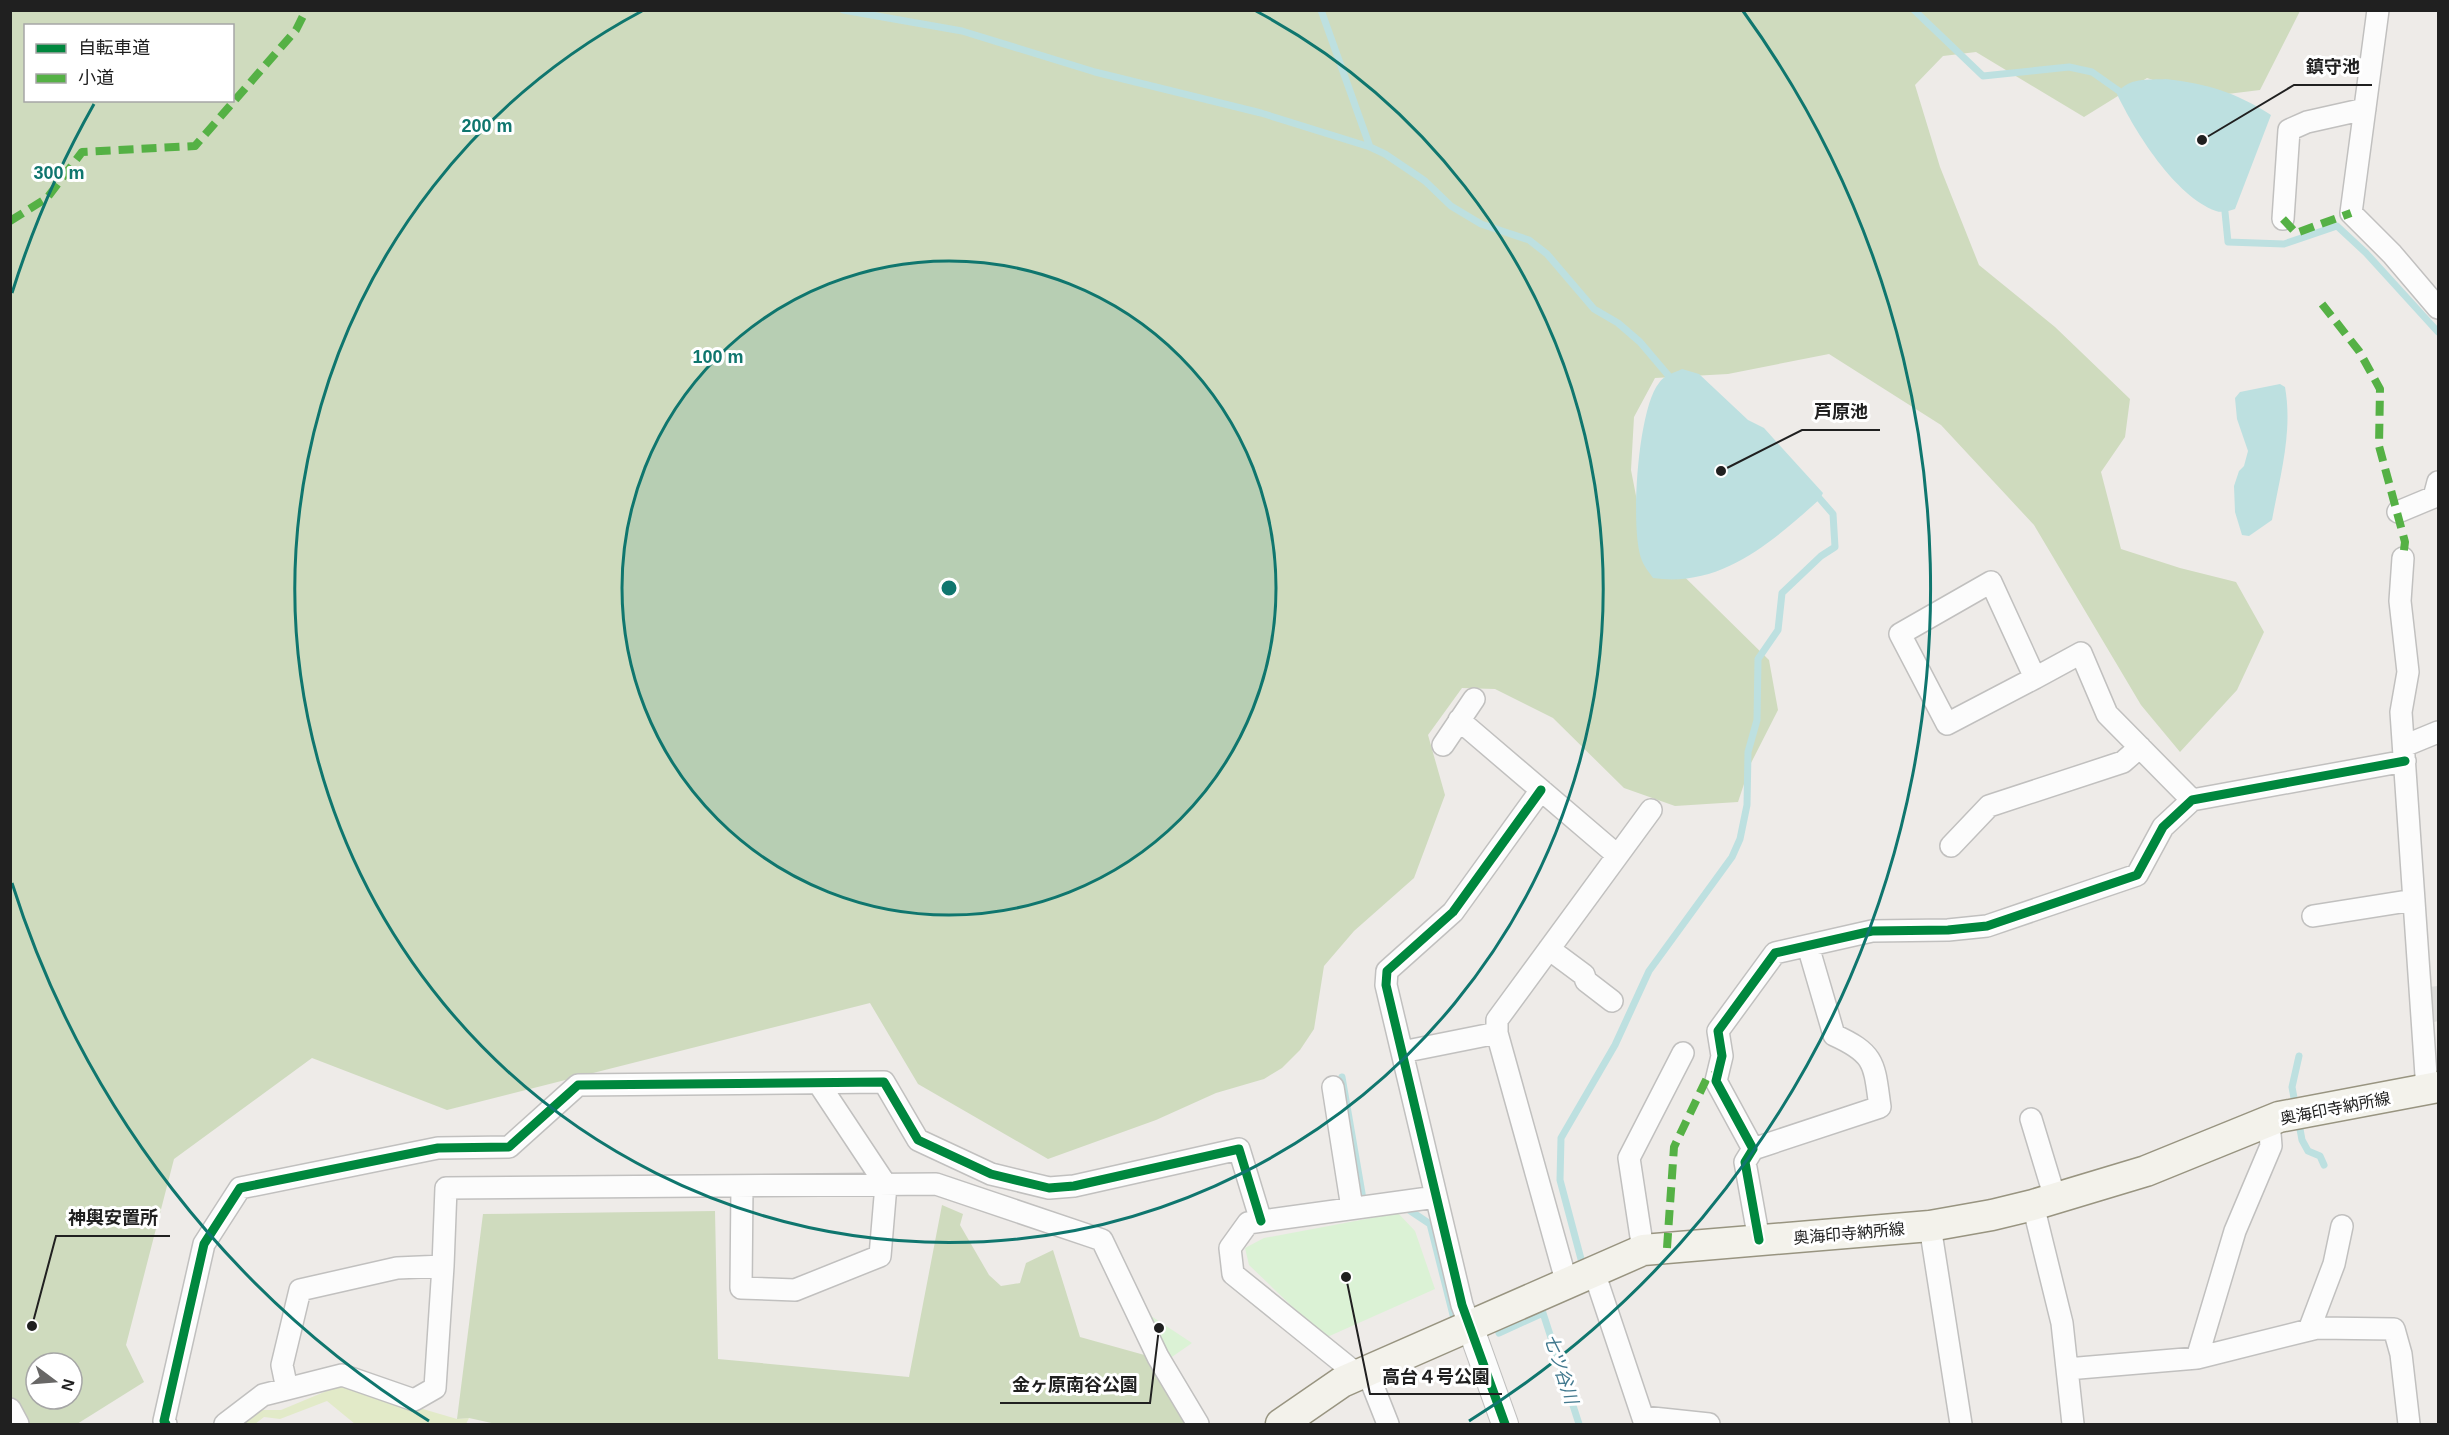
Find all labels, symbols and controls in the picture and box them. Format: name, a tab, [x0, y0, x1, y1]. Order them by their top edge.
legend	[24, 24, 234, 102]
text: 自転車道	[78, 38, 150, 58]
callout: 鎮守池	[2294, 49, 2372, 85]
text: 鎮守池	[2305, 57, 2360, 77]
text: 小道	[78, 68, 114, 88]
text: 200 m	[461, 116, 513, 136]
text: 300 m	[33, 163, 85, 183]
text: 100 m	[692, 347, 744, 367]
callout: 芦原池	[1802, 394, 1880, 430]
text: 芦原池	[1814, 402, 1868, 422]
centre of rings	[939, 578, 959, 598]
street label: 奥海印寺納所線	[2278, 1089, 2392, 1128]
callout: 神輿安置所	[56, 1200, 170, 1236]
text: 神輿安置所	[68, 1208, 158, 1228]
street label: 奥海印寺納所線	[1793, 1220, 1906, 1247]
water label: 七ツ谷川	[1540, 1332, 1582, 1408]
north arrow	[24, 1351, 84, 1411]
callout: 高台４号公園	[1370, 1358, 1502, 1394]
callout: 金ヶ原南谷公園	[1000, 1367, 1150, 1403]
text: 高台４号公園	[1382, 1367, 1490, 1387]
text: 金ヶ原南谷公園	[1012, 1375, 1138, 1395]
text: N	[58, 1377, 78, 1393]

